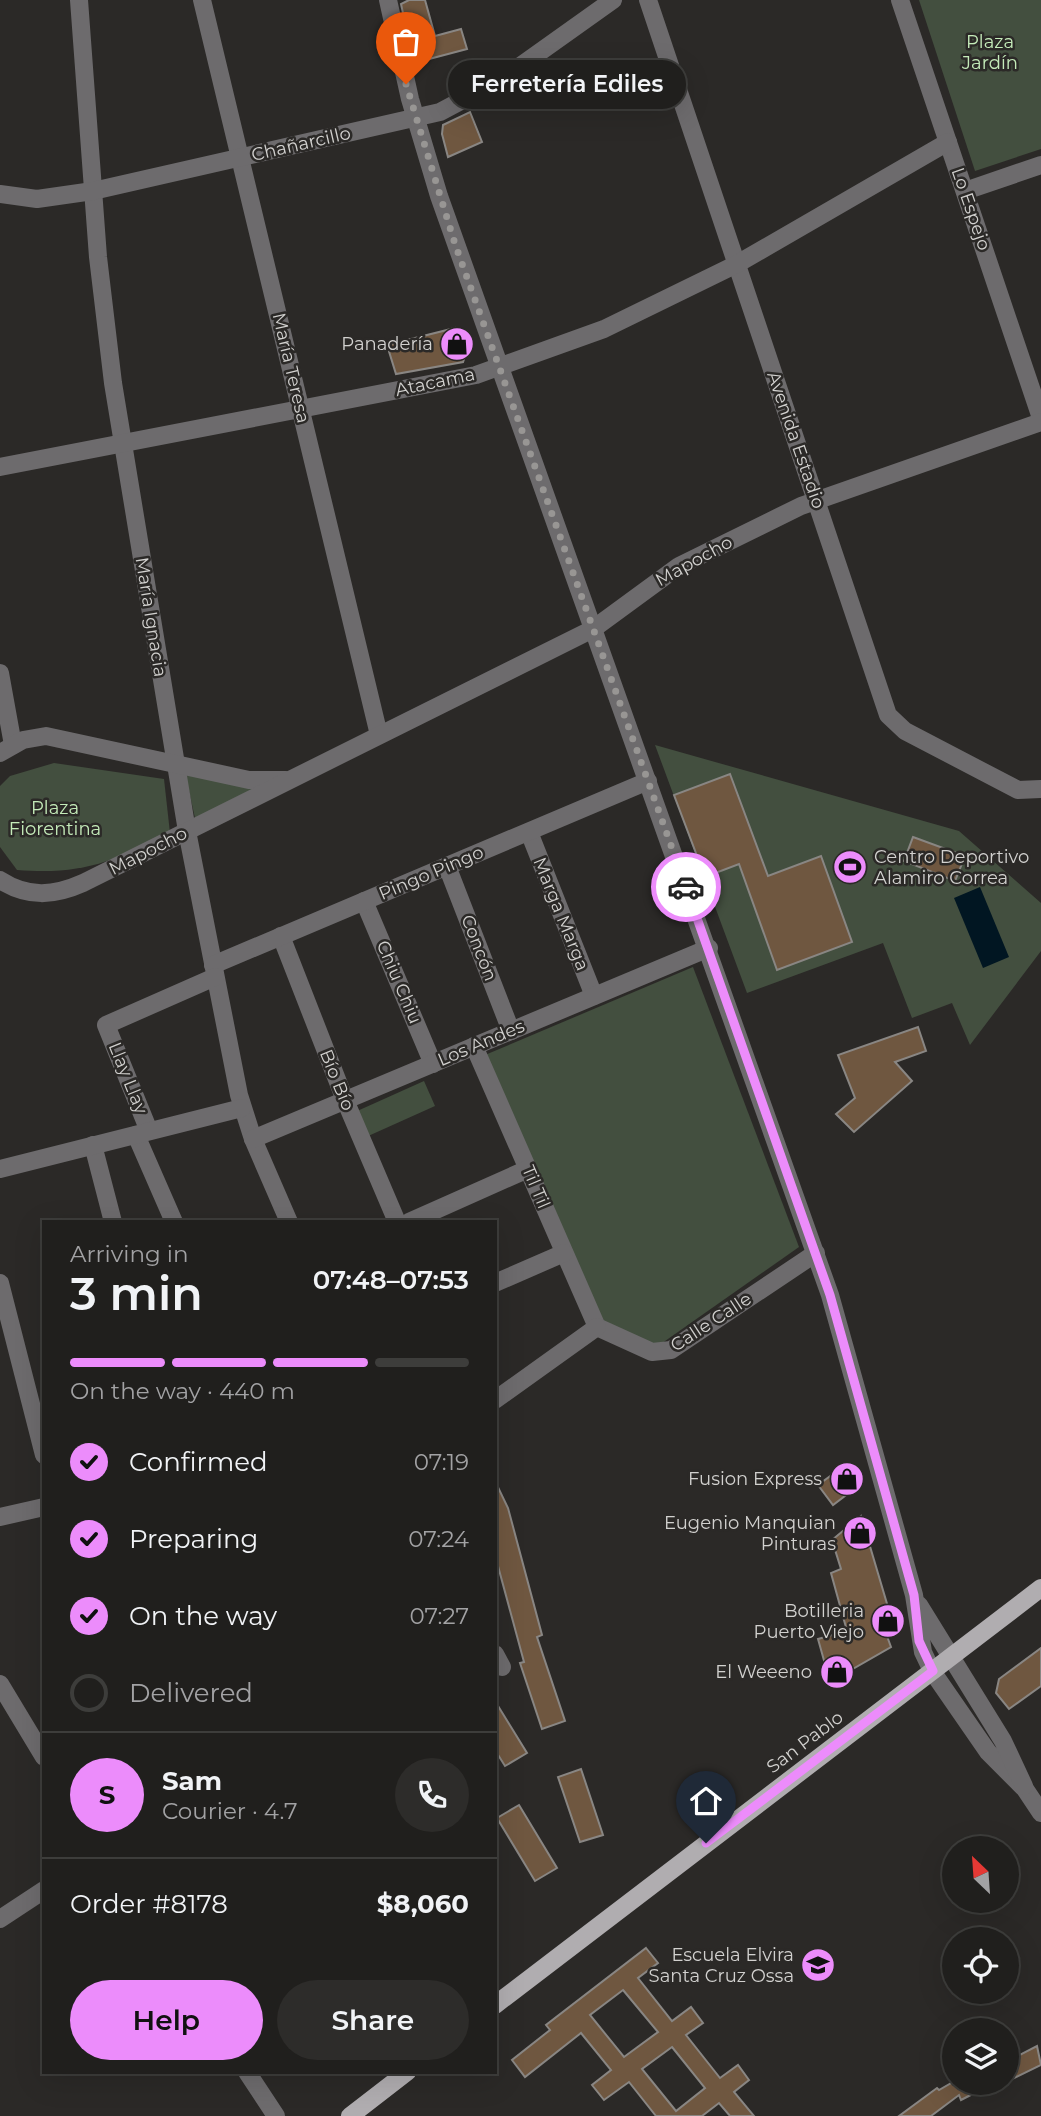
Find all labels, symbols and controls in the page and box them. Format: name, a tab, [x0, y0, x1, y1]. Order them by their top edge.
pin	[376, 12.0, 436, 84]
icon: bag	[387, 23, 425, 61]
park label: Plaza Jardín	[961, 31, 1018, 74]
callout: Ferretería Ediles	[448, 60, 686, 108]
text: Ferretería Ediles	[471, 70, 663, 98]
street label: Chañarcillo	[249, 122, 353, 166]
street label: Lo Espejo	[947, 165, 995, 253]
street label: María Teresa	[268, 311, 314, 425]
shop icon: Panadería	[438, 325, 476, 363]
place label: Panadería	[341, 333, 433, 355]
street label: Atacama	[393, 363, 477, 401]
street label: Avenida Estadio	[762, 368, 830, 512]
street label: Mapocho	[652, 531, 736, 591]
street label: María Ignacia	[131, 555, 171, 679]
park label: Plaza Fiorentina	[9, 797, 101, 840]
street label: Mapocho	[105, 822, 191, 880]
street label: Pingo Pingo	[375, 841, 487, 905]
place label: Centro Deportivo Alamiro Correa	[874, 846, 1029, 889]
sports icon: Centro Deportivo Alamiro Correa	[831, 848, 869, 886]
courier	[651, 852, 721, 922]
street label: Marga Marga	[528, 854, 594, 974]
icon: car	[667, 868, 705, 906]
street label: Concón	[456, 912, 502, 984]
street label: Chiu Chiu	[372, 937, 426, 1027]
street label: Los Andes	[434, 1015, 528, 1071]
street label: Llay Llay	[104, 1039, 152, 1117]
street label: Bío Bío	[315, 1046, 359, 1114]
street label: Til Til	[517, 1162, 555, 1212]
text: Arriving in	[70, 1240, 189, 1268]
text: 07:48–07:53	[313, 1264, 469, 1296]
text: 3 min	[70, 1265, 203, 1322]
street label: Calle Calle	[666, 1288, 756, 1356]
text: On the way · 440 m	[70, 1377, 295, 1405]
icon: check	[70, 1443, 108, 1481]
text: Confirmed	[129, 1446, 268, 1478]
text: 07:19	[414, 1448, 469, 1476]
shop icon: Fusion Express	[828, 1460, 866, 1498]
place label: Fusion Express	[688, 1468, 822, 1490]
place label: Eugenio Manquian Pinturas	[664, 1512, 836, 1555]
shop icon: Eugenio Manquian Pinturas	[841, 1514, 879, 1552]
icon: check	[70, 1520, 108, 1558]
text: Preparing	[129, 1523, 258, 1555]
text: 07:24	[408, 1525, 469, 1553]
icon: check	[70, 1597, 108, 1635]
text: On the way	[129, 1600, 277, 1632]
place label: Botilleria Puerto Viejo	[754, 1600, 864, 1643]
text: 07:27	[409, 1602, 469, 1630]
shop icon: Botilleria Puerto Viejo	[869, 1602, 907, 1640]
shop icon: El Weeeno	[818, 1653, 856, 1691]
place label: El Weeeno	[715, 1661, 812, 1683]
text: Delivered	[129, 1677, 253, 1709]
street label: San Pablo	[762, 1706, 848, 1778]
button: phone	[395, 1758, 469, 1832]
text: Sam	[162, 1765, 222, 1797]
pin	[676, 1771, 736, 1843]
text: S	[99, 1779, 115, 1811]
icon: home	[687, 1782, 725, 1820]
text: Courier · 4.7	[162, 1797, 298, 1825]
north arrow	[942, 1836, 1018, 1913]
map controls	[942, 1836, 1019, 2095]
text: Order #8178	[70, 1888, 228, 1920]
text: $8,060	[377, 1888, 469, 1920]
button: locate	[942, 1927, 1019, 2004]
place label: Escuela Elvira Santa Cruz Ossa	[649, 1944, 794, 1987]
school or university icon: Escuela Elvira Santa Cruz Ossa	[799, 1946, 837, 1984]
button: Help	[70, 1980, 263, 2060]
button: Share	[277, 1980, 469, 2060]
button: layers	[942, 2018, 1019, 2095]

